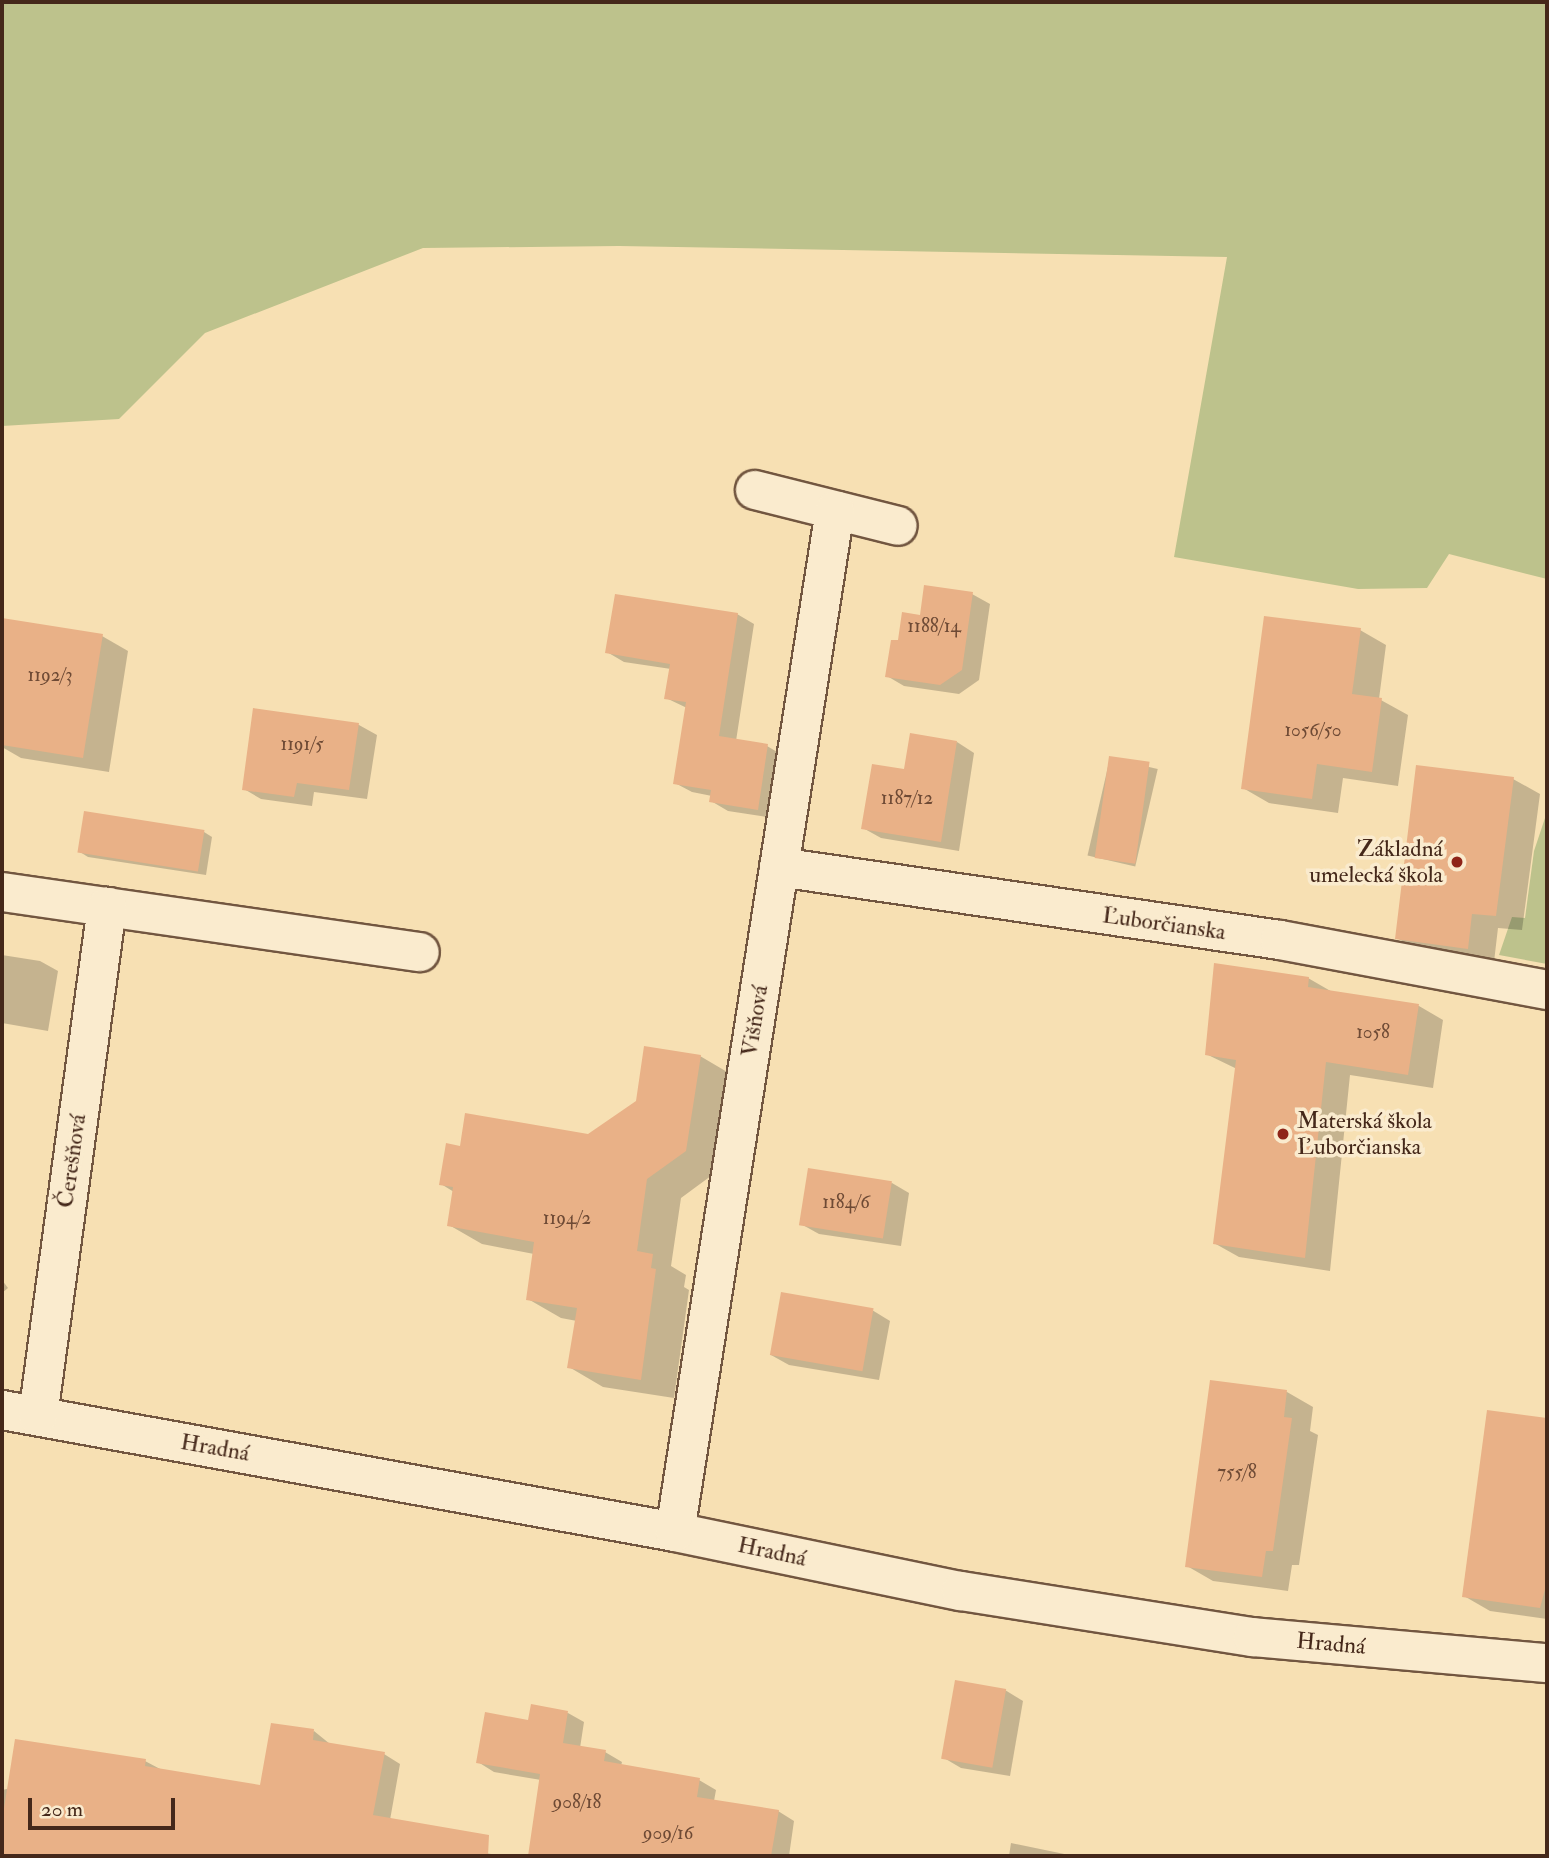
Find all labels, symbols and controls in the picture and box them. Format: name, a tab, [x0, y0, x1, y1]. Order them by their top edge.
house number: 1188/14	[907, 616, 961, 638]
house number: 1192/3	[27, 665, 73, 687]
house number: 1056/50	[1284, 720, 1342, 742]
house number: 1191/5	[280, 734, 324, 756]
house number: 1187/12	[881, 788, 933, 810]
place label: Základná umelecká škola	[1309, 835, 1443, 889]
marker: Základná umelecká škola	[1449, 854, 1465, 870]
street label: Ľuborčianska	[1101, 902, 1227, 946]
street label: Višňová	[736, 983, 774, 1059]
house number: 1058	[1356, 1022, 1390, 1044]
place label: Materská škola Ľuborčianska	[1297, 1107, 1432, 1161]
street label: Čerešňová	[52, 1112, 92, 1210]
marker: Materská škola Ľuborčianska	[1275, 1126, 1291, 1142]
house number: 1184/6	[822, 1192, 870, 1214]
house number: 1194/2	[543, 1208, 591, 1230]
street label: Hradná	[178, 1428, 252, 1468]
house number: 755/8	[1217, 1462, 1257, 1484]
street label: Hradná	[735, 1531, 809, 1573]
street label: Hradná	[1295, 1627, 1367, 1661]
scale bar	[32, 1784, 178, 1828]
house number: 908/18	[552, 1792, 602, 1814]
text: 20 m	[41, 1796, 83, 1823]
house number: 909/16	[643, 1823, 693, 1845]

